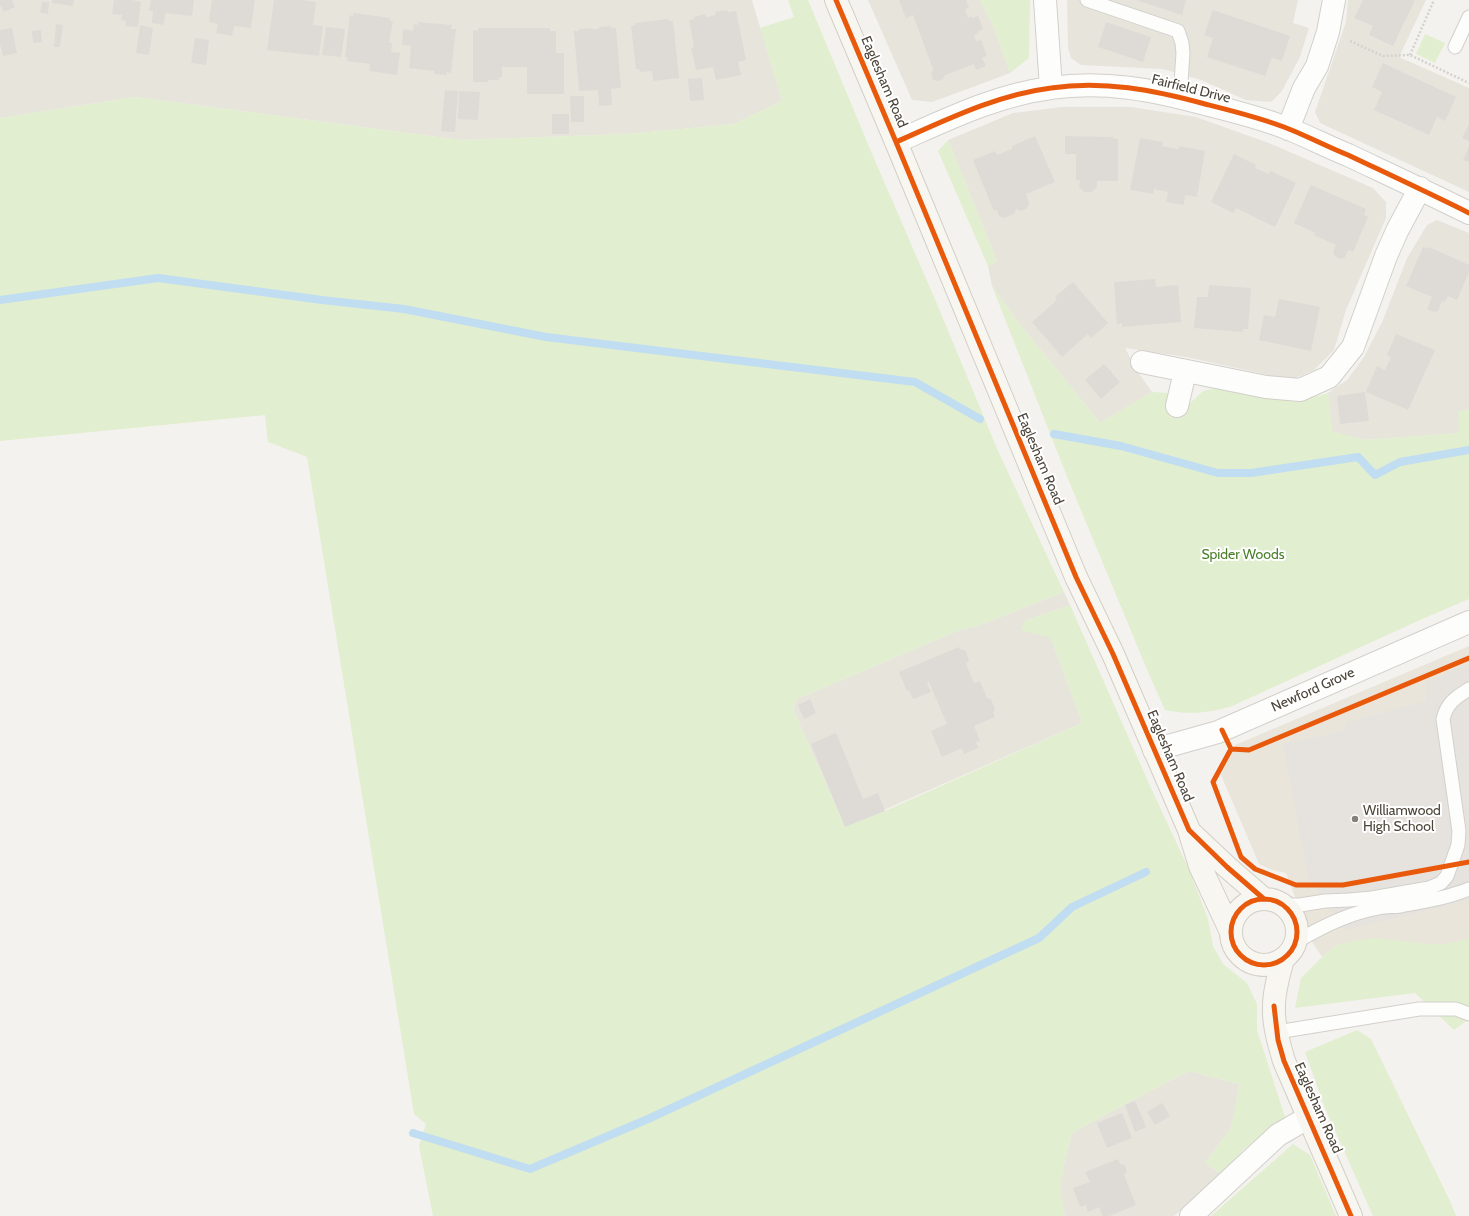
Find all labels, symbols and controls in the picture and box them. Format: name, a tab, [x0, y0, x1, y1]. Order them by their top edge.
street label: Eaglesham Road	[857, 34, 911, 130]
street label: Fairfield Drive	[1150, 71, 1232, 107]
street label: Eaglesham Road	[1013, 411, 1067, 507]
park label: Spider Woods	[1201, 547, 1285, 563]
street label: Newford Grove	[1269, 664, 1357, 716]
street label: Eaglesham Road	[1143, 708, 1197, 804]
place label: Williamwood High School	[1363, 803, 1441, 836]
marker: Williamwood High School	[1350, 814, 1360, 824]
street label: Eaglesham Road	[1290, 1060, 1346, 1156]

